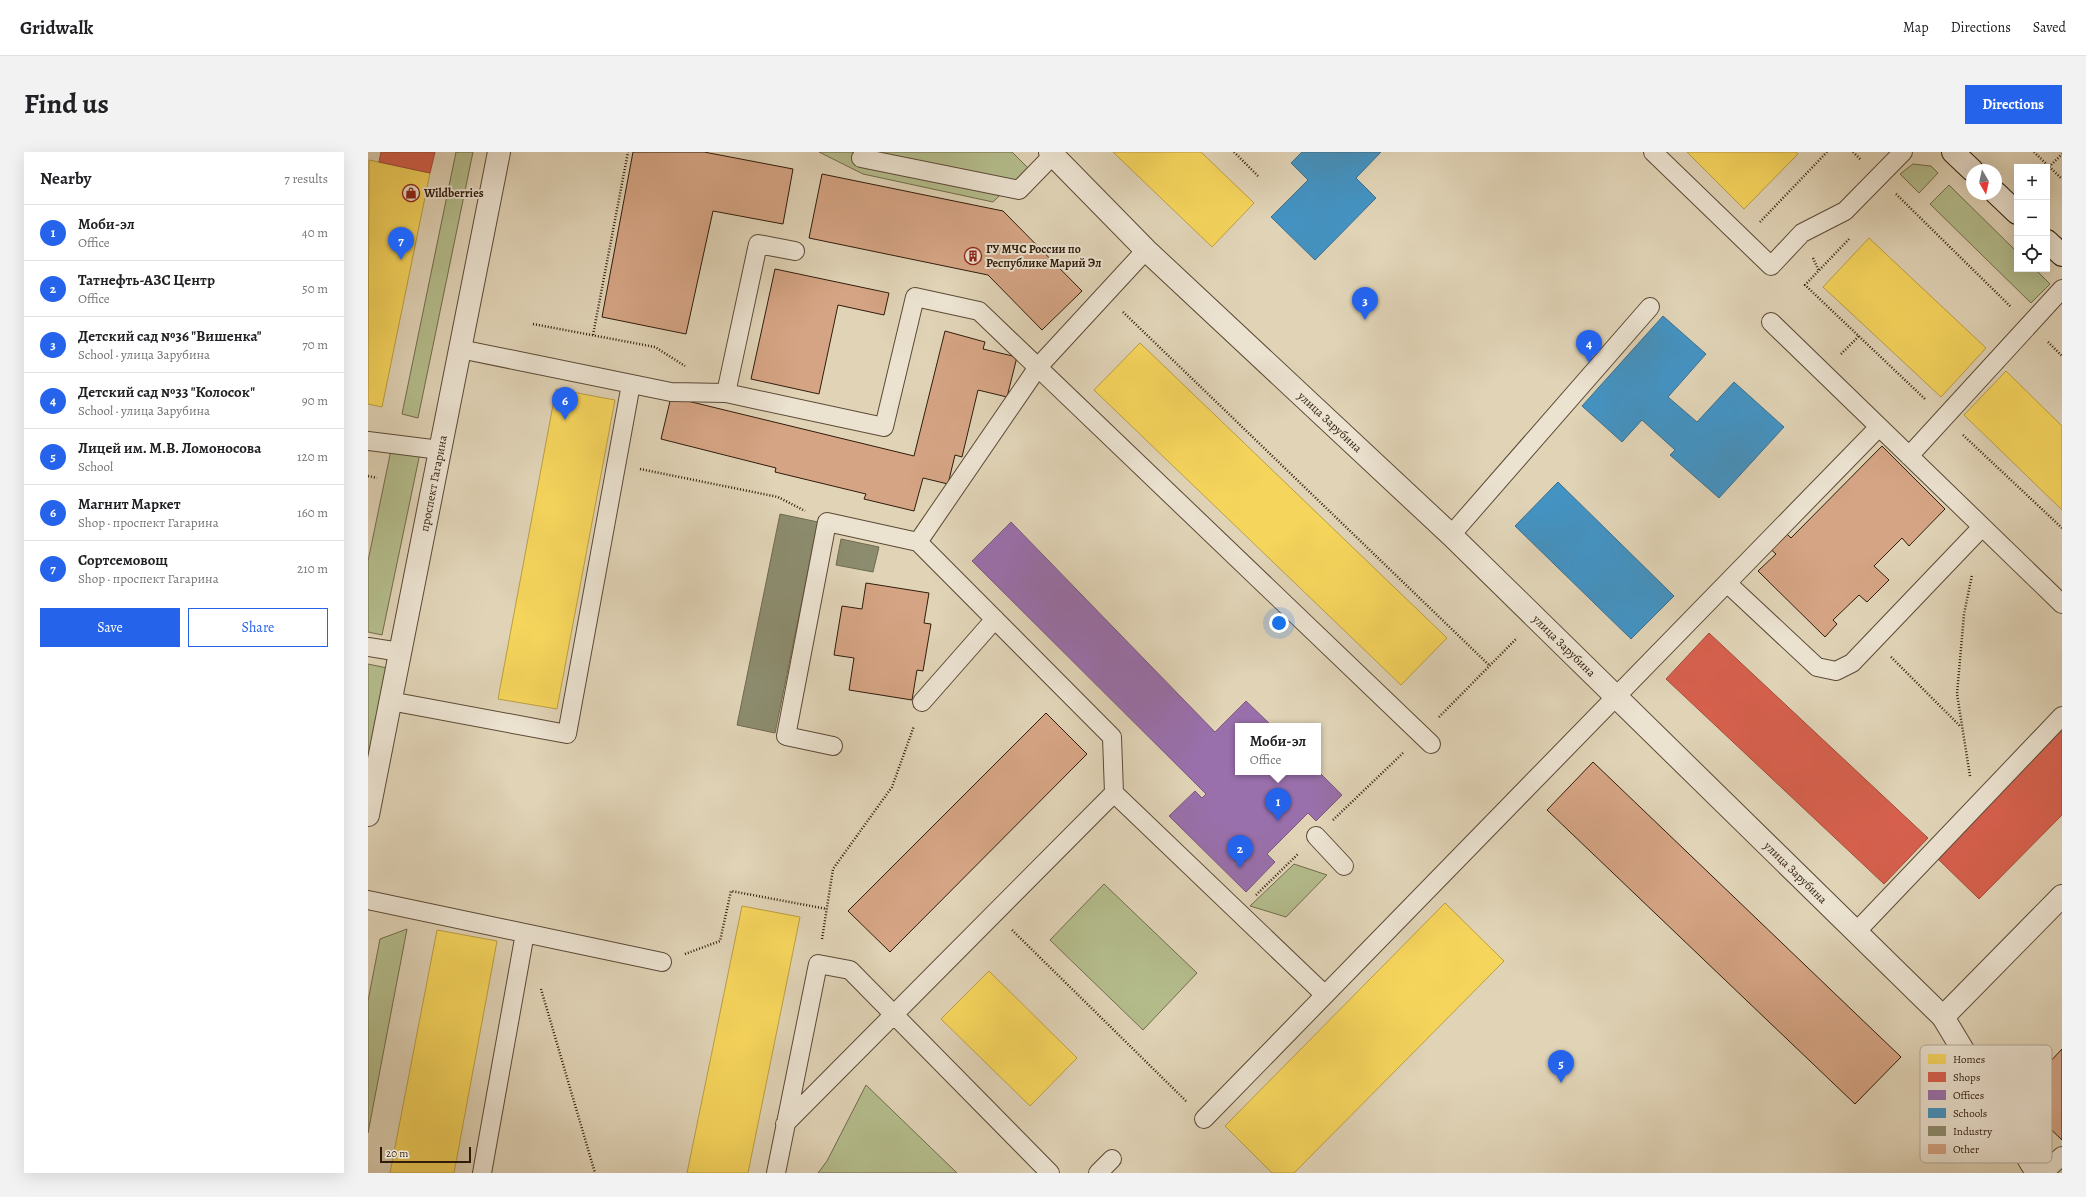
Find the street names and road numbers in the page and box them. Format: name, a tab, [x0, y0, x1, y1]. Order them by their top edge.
street label: улица Зарубина	[1294, 387, 1366, 456]
street label: проспект Гагарина	[416, 433, 451, 533]
street label: улица Зарубина	[1528, 611, 1599, 681]
street label: улица Зарубина	[1760, 837, 1831, 907]

